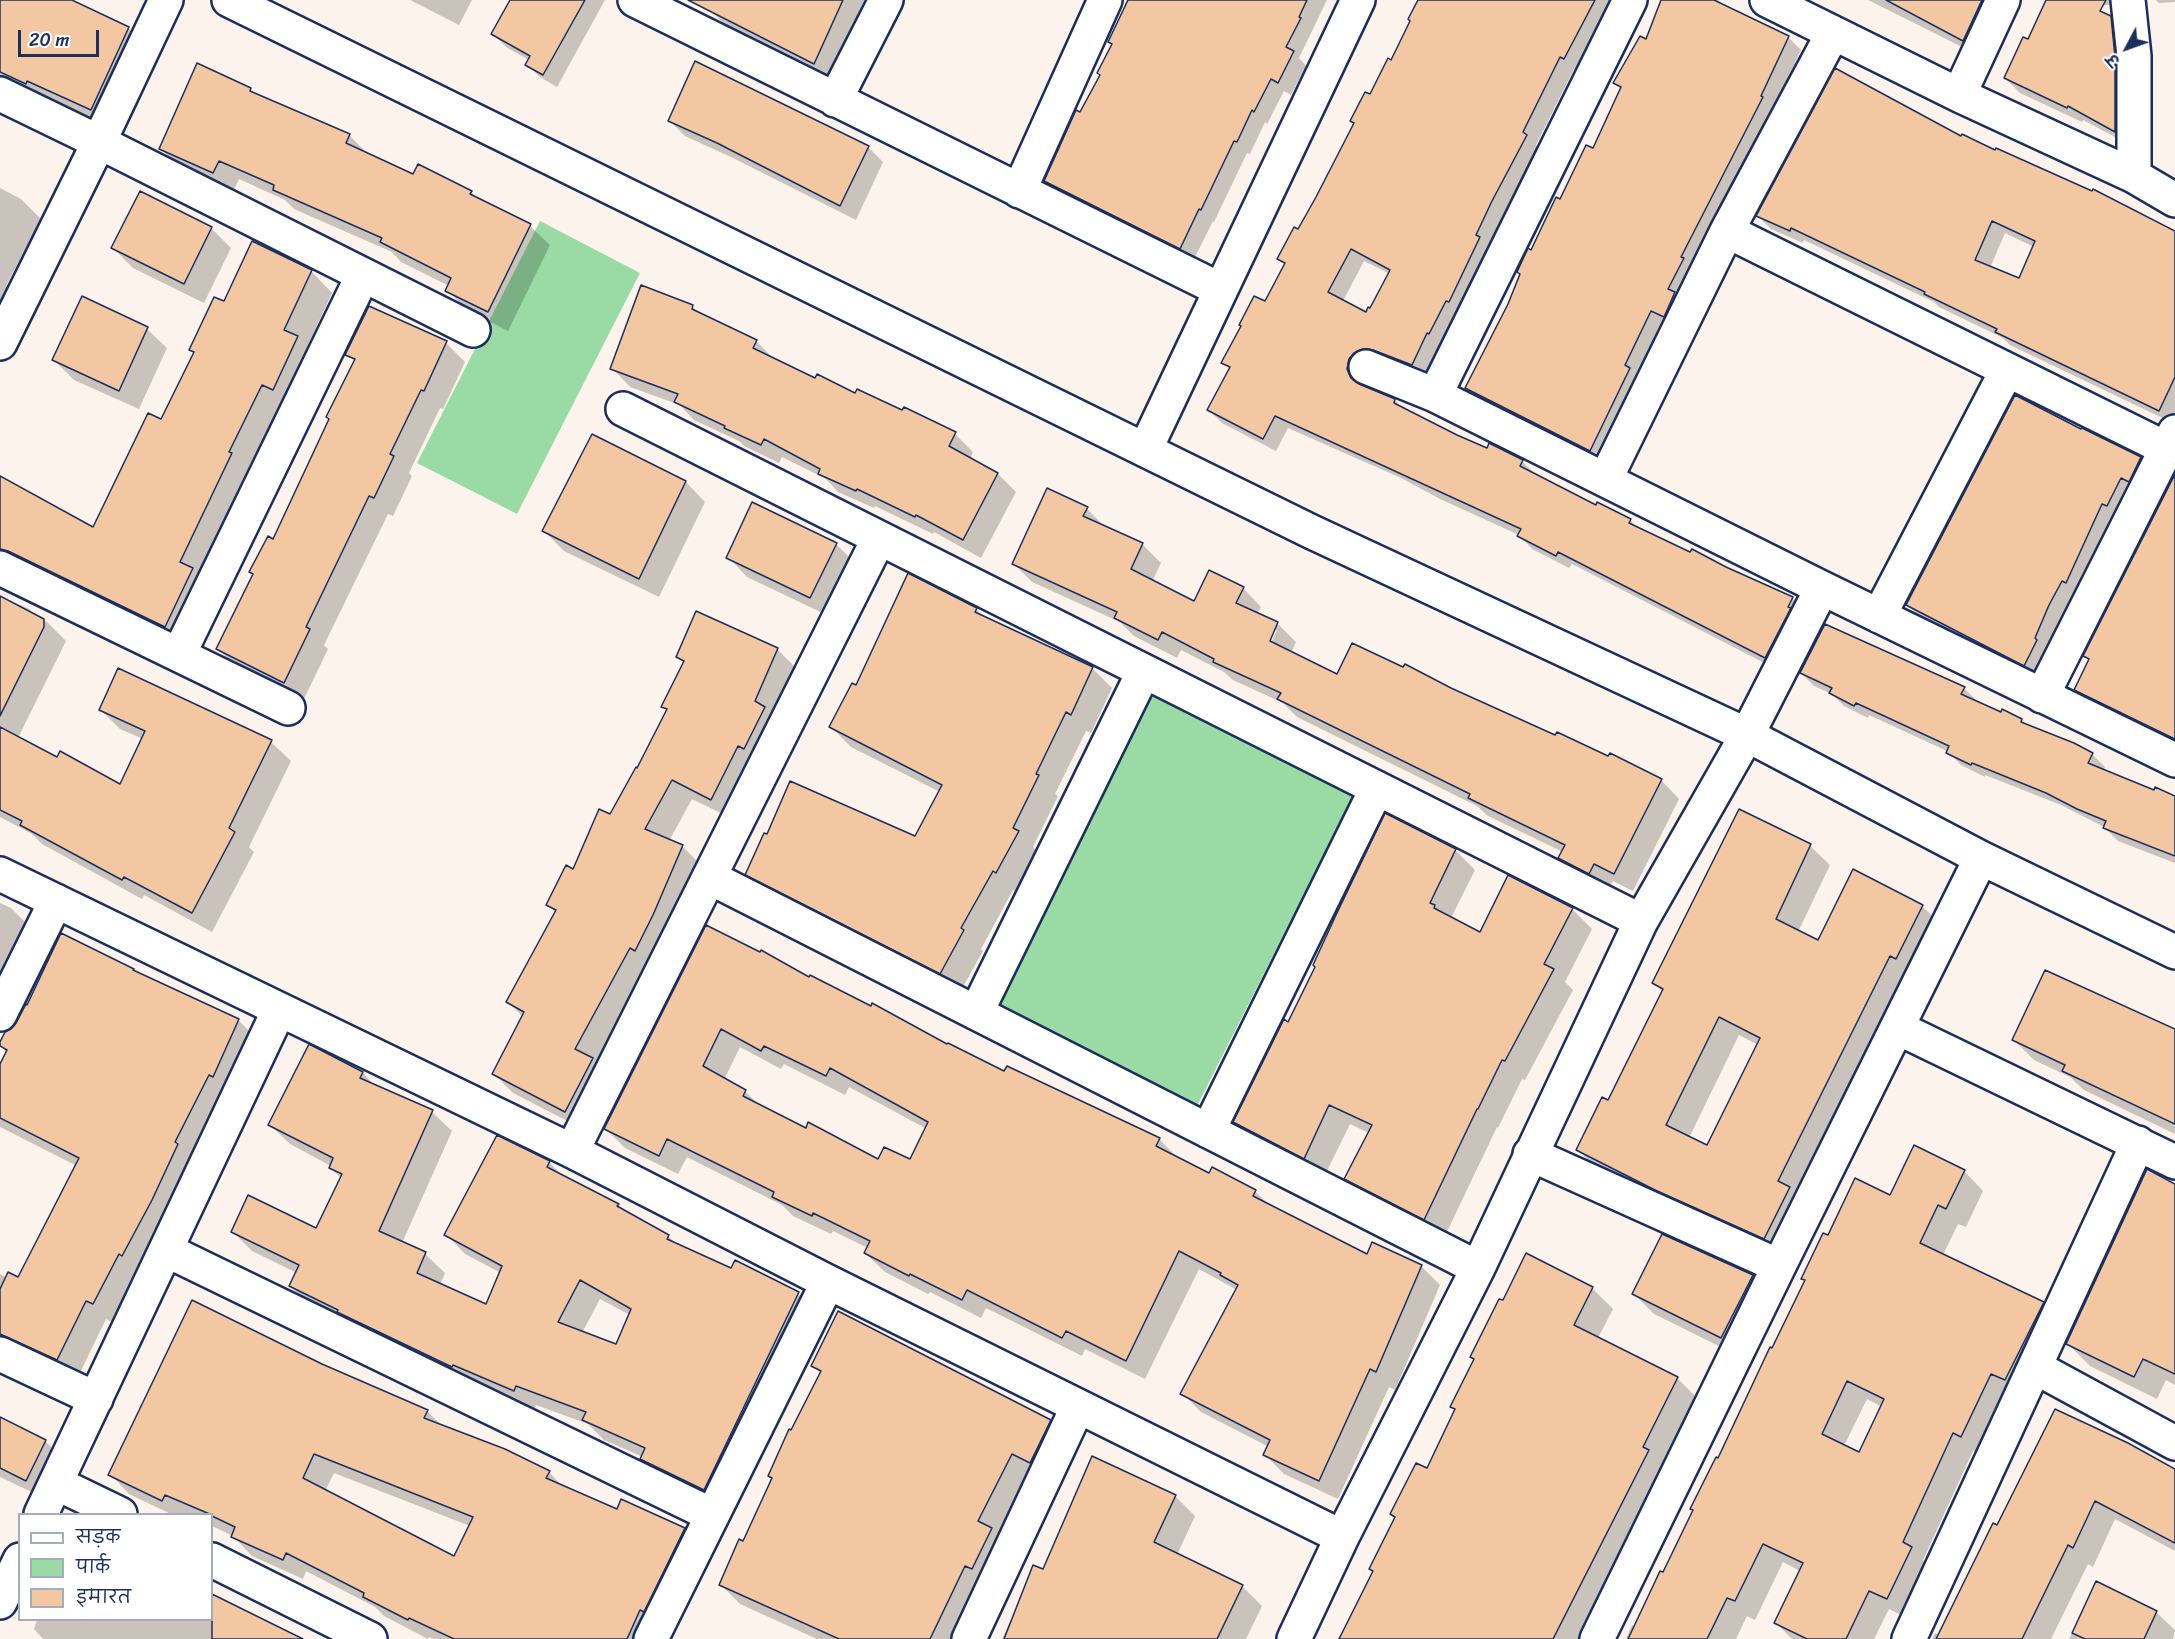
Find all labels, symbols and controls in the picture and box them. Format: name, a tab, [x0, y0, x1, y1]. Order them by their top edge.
scale bar	[21, 18, 102, 56]
north arrow	[2097, 18, 2157, 78]
text: 20 m	[29, 24, 69, 56]
text: उ	[2099, 47, 2127, 74]
legend	[18, 1513, 213, 1621]
text: सड़क	[76, 1521, 120, 1553]
text: पार्क	[76, 1551, 110, 1583]
text: इमारत	[76, 1581, 131, 1613]

